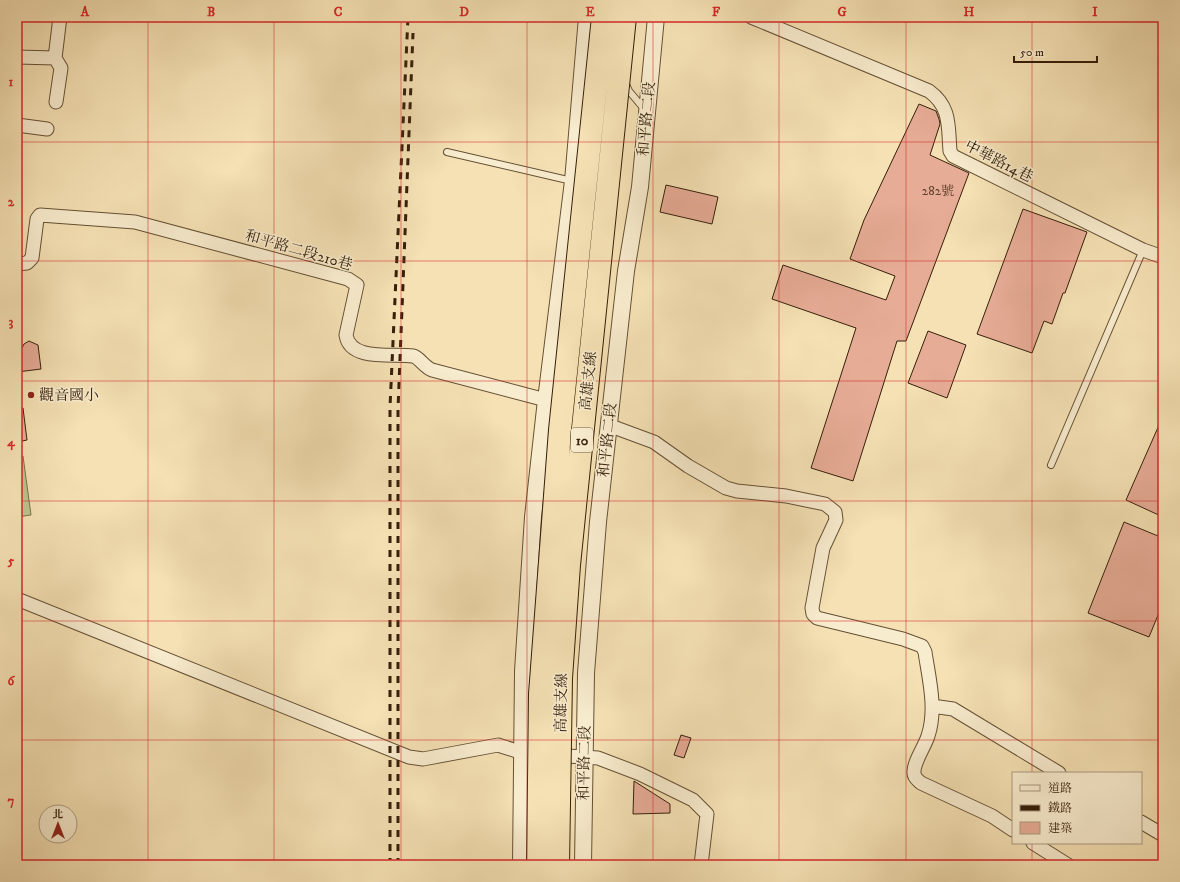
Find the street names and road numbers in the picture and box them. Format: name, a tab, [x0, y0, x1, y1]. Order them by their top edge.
street label: 和平路二段	[634, 81, 659, 157]
street label: 中華路14巷	[961, 136, 1036, 187]
street label: 和平路二段210巷	[243, 226, 355, 275]
street label: 高雄支線	[576, 350, 601, 412]
street label: 和平路二段	[594, 402, 621, 478]
road number: 10	[571, 428, 593, 452]
street label: 高雄支線	[551, 673, 572, 733]
street label: 和平路二段	[574, 725, 595, 801]

